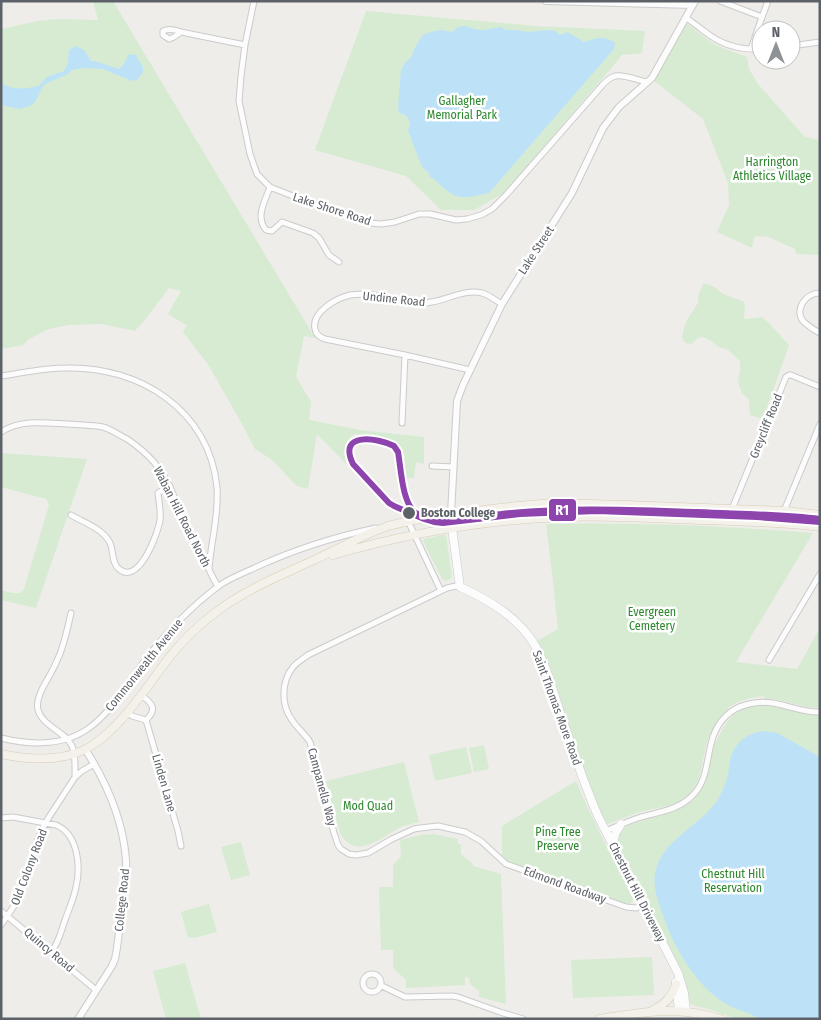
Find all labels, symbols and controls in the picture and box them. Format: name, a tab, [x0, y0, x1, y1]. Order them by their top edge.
north arrow	[751, 20, 801, 70]
text: N	[772, 24, 780, 41]
park label: Gallagher Memorial Park	[427, 94, 498, 122]
park label: Harrington Athletics Village	[733, 155, 811, 183]
street label: Lake Shore Road	[291, 190, 373, 228]
street label: Lake Street	[515, 223, 557, 277]
street label: Undine Road	[362, 289, 426, 309]
street label: Greycliff Road	[747, 392, 785, 460]
street label: Waban Hill Road North	[151, 464, 213, 570]
line badge: R1	[548, 498, 577, 522]
text: R1	[555, 502, 569, 519]
marker: Boston College	[401, 505, 417, 521]
place label: Boston College	[421, 506, 495, 520]
park label: Evergreen Cemetery	[628, 605, 676, 633]
street label: Commonwealth Avenue	[102, 616, 186, 714]
street label: Saint Thomas More Road	[530, 649, 584, 767]
street label: Campanella Way	[305, 746, 339, 828]
street label: Linden Lane	[149, 752, 179, 814]
park label: Mod Quad	[343, 799, 393, 813]
park label: Pine Tree Preserve	[535, 825, 581, 853]
street label: Old Colony Road	[8, 827, 50, 907]
street label: Chestnut Hill Driveway	[606, 840, 669, 945]
street label: Edmond Roadway	[522, 864, 609, 907]
park label: Chestnut Hill Reservation	[701, 867, 765, 895]
street label: College Road	[112, 868, 132, 932]
street label: Quincy Road	[21, 925, 77, 975]

